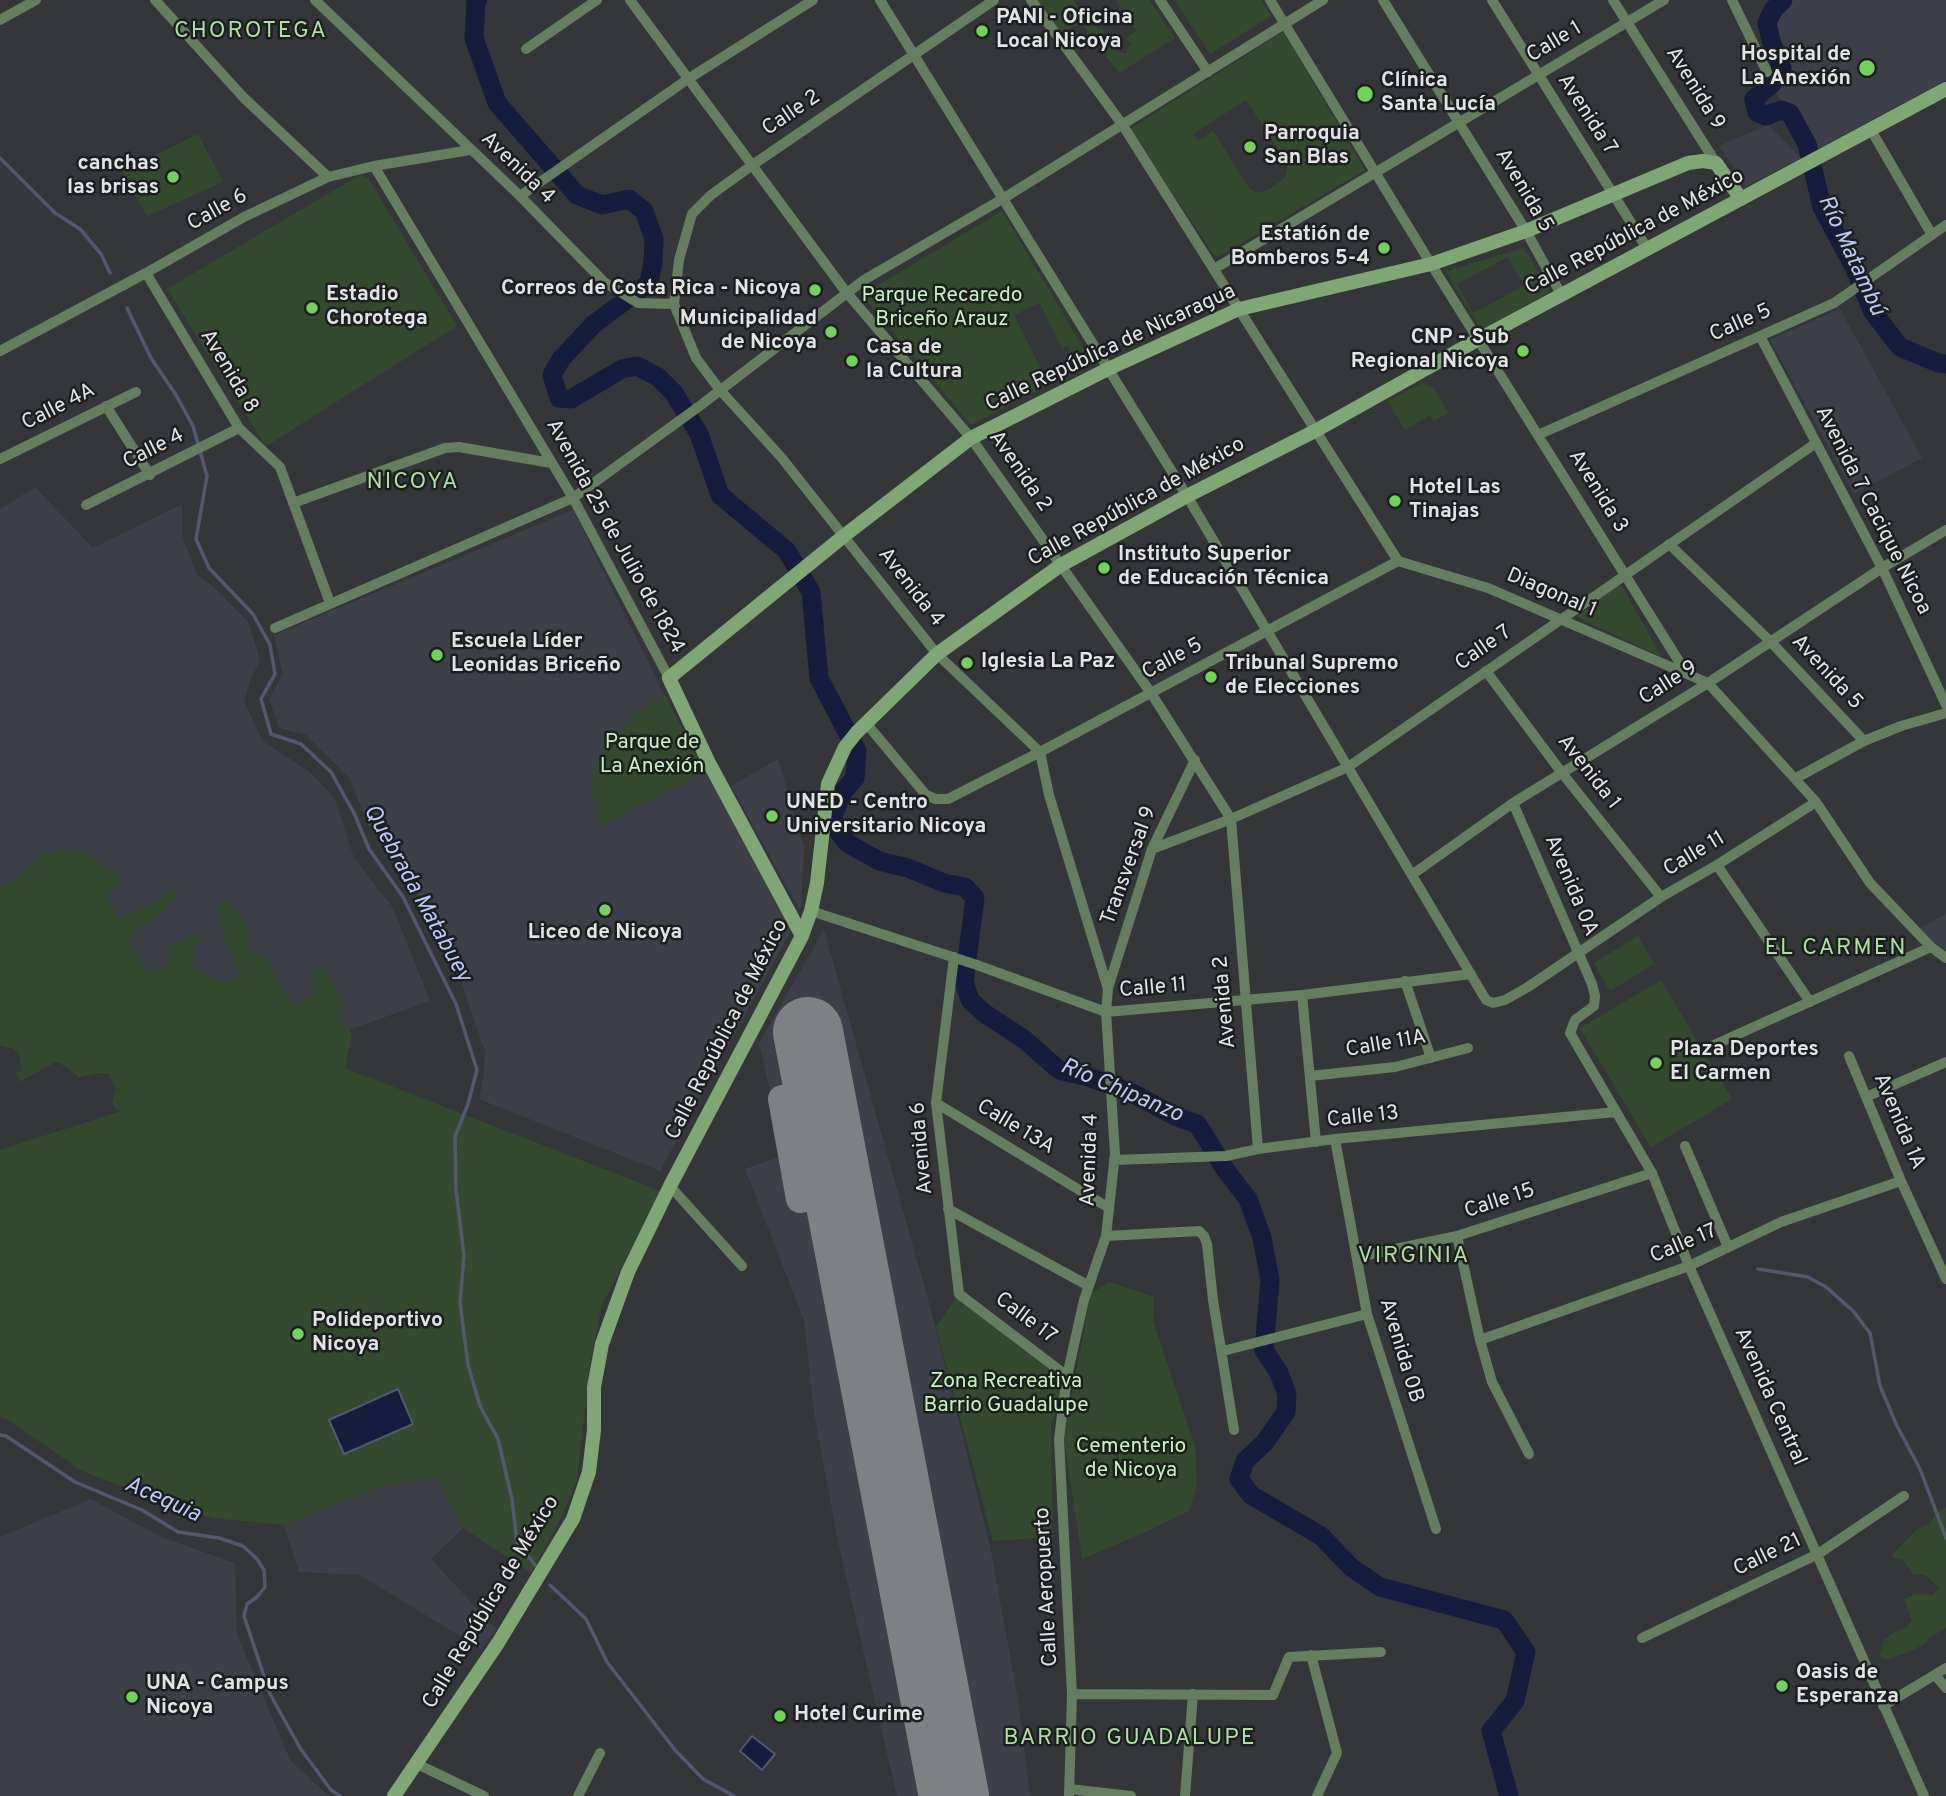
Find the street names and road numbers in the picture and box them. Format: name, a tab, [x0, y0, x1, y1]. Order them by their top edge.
street label: Calle 1	[1523, 17, 1587, 69]
street label: Avenida 9	[1659, 43, 1729, 135]
street label: Avenida 7	[1551, 70, 1621, 160]
street label: Calle 2	[758, 85, 826, 143]
street label: Avenida 4	[475, 128, 559, 210]
street label: Avenida 5	[1488, 145, 1558, 237]
street label: Calle República de México	[1521, 165, 1749, 301]
street label: Calle 6	[184, 184, 252, 238]
street label: Calle República de Nicaragua	[982, 280, 1240, 418]
street label: Calle 5	[1706, 299, 1776, 349]
street label: Avenida 8	[193, 326, 263, 418]
street label: Calle 4A	[18, 379, 100, 437]
street label: Avenida 7 Cacique Nicoa	[1808, 403, 1936, 619]
street label: Avenida 25 de Julio de 1824	[539, 415, 689, 659]
street label: Calle 4	[119, 424, 189, 476]
street label: Avenida 2	[982, 427, 1056, 517]
street label: Calle República de México	[1024, 433, 1250, 573]
street label: Avenida 3	[1562, 446, 1632, 538]
street label: Avenida 4	[871, 543, 949, 633]
street label: Diagonal 1	[1502, 564, 1600, 624]
street label: Calle 7	[1451, 621, 1517, 677]
street label: Avenida 5	[1785, 630, 1867, 716]
street label: Calle 5	[1138, 634, 1208, 686]
street label: Calle 9	[1635, 656, 1703, 712]
street label: Avenida 1	[1551, 731, 1625, 815]
street label: Transversal 9	[1097, 803, 1163, 929]
street label: Calle 11	[1660, 827, 1730, 883]
street label: Avenida 0A	[1537, 832, 1603, 940]
street label: Calle República de México	[661, 915, 795, 1145]
street label: Avenida 2	[1209, 955, 1243, 1049]
street label: Calle 11	[1118, 974, 1188, 1004]
street label: Calle 11A	[1344, 1026, 1428, 1064]
street label: Avenida 1A	[1867, 1070, 1929, 1174]
street label: Calle 13A	[971, 1095, 1059, 1161]
street label: Avenida 6	[906, 1101, 940, 1195]
street label: Calle 13	[1326, 1102, 1400, 1134]
street label: Avenida 4	[1077, 1113, 1105, 1207]
street label: Calle 15	[1462, 1179, 1538, 1225]
street label: Calle 17	[1647, 1220, 1721, 1270]
street label: Calle 17	[989, 1288, 1061, 1350]
street label: Avenida 0B	[1372, 1296, 1428, 1406]
street label: Avenida Central	[1727, 1324, 1811, 1470]
street label: Calle República de México	[418, 1492, 566, 1714]
street label: Calle Aeropuerto	[1031, 1507, 1065, 1667]
street label: Calle 21	[1730, 1529, 1806, 1583]

